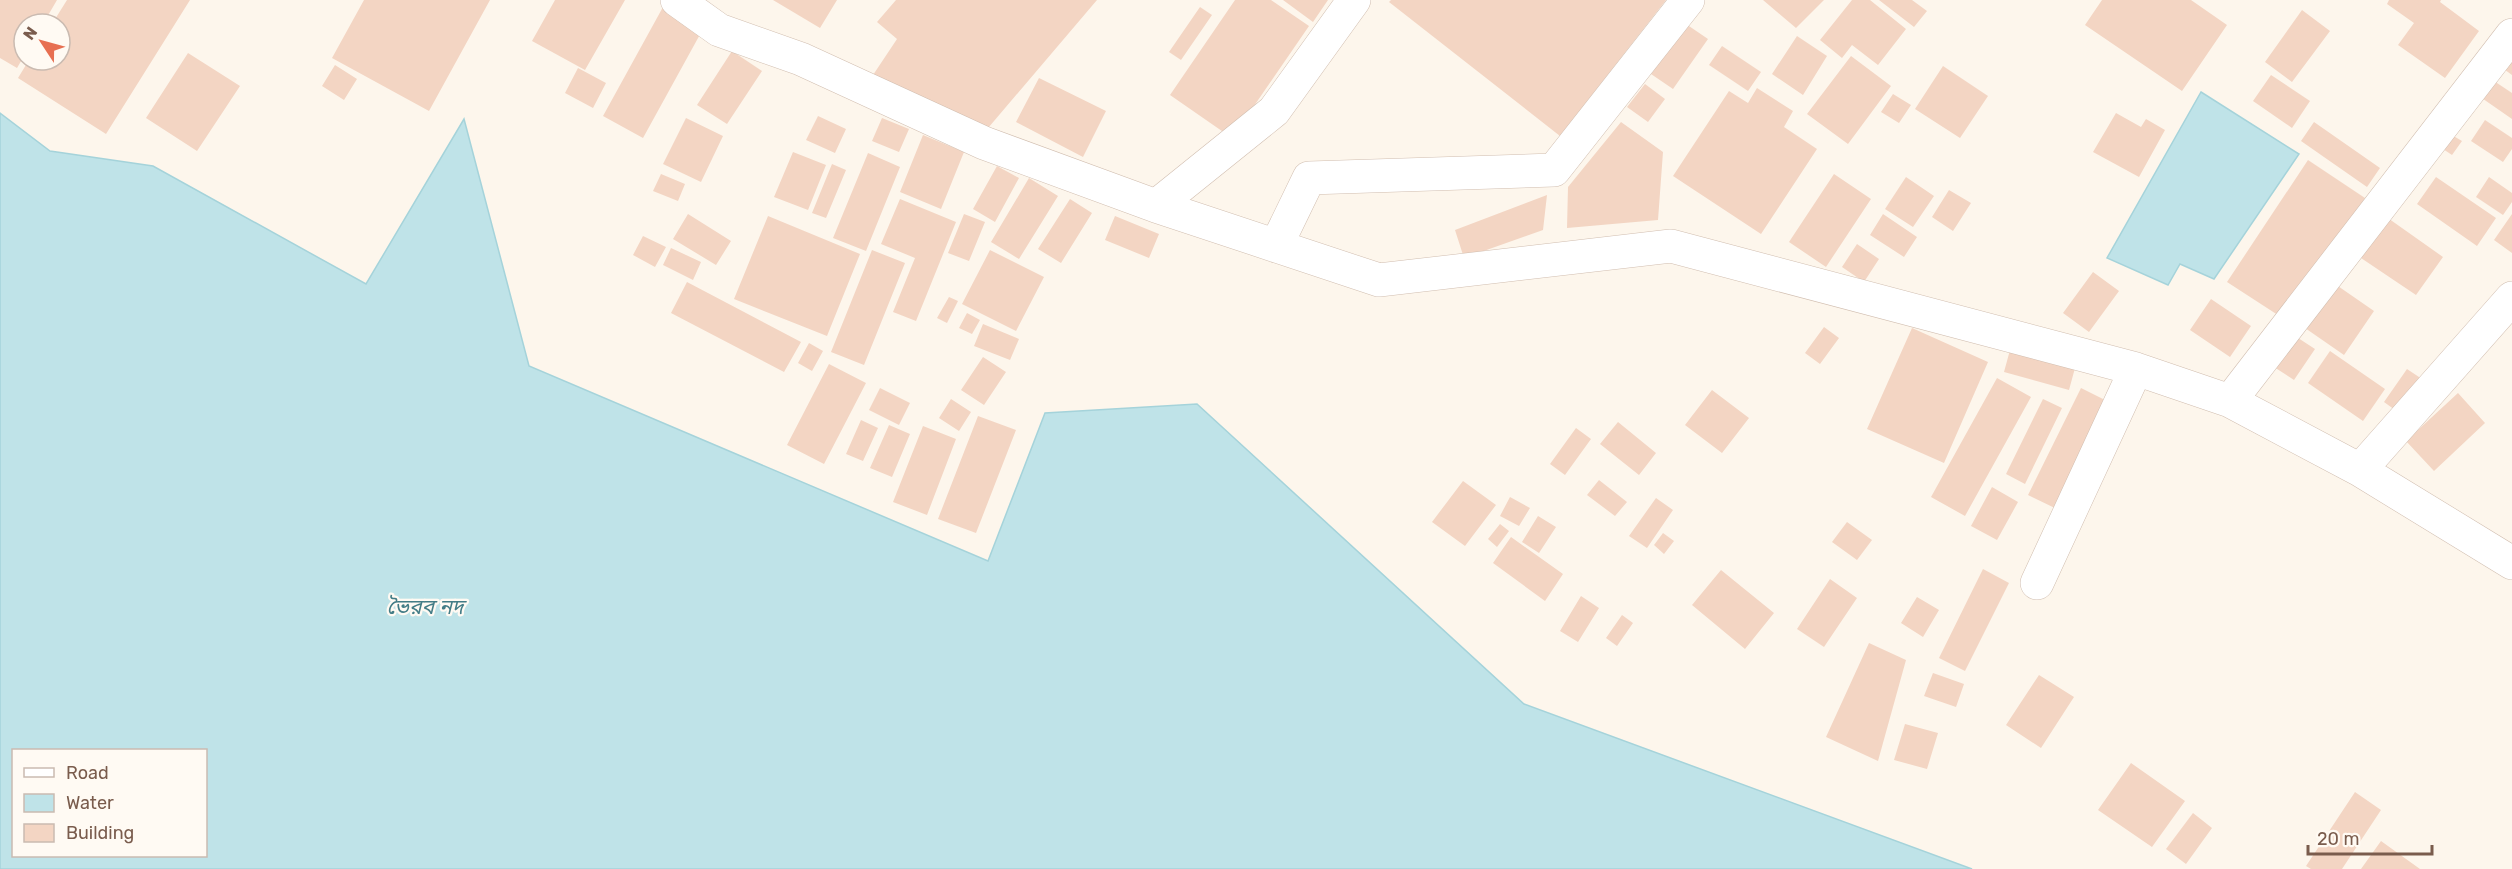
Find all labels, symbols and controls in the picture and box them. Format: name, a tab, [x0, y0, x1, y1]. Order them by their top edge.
north arrow	[12, 12, 72, 72]
text: N	[19, 23, 41, 44]
water label: ভৈরব নদ	[387, 594, 468, 619]
legend	[12, 749, 207, 857]
text: Road	[66, 762, 109, 784]
text: Water	[66, 792, 114, 814]
scale bar	[2308, 818, 2432, 856]
text: Building	[66, 822, 134, 844]
text: 20 m	[2317, 828, 2359, 850]

